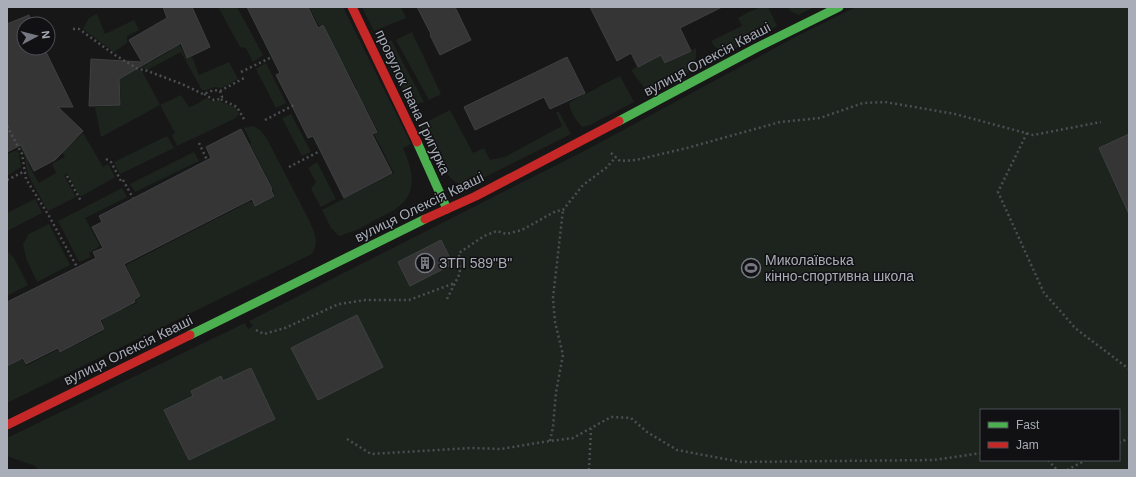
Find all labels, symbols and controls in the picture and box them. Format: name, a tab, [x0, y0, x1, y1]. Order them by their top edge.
north arrow	[16, 16, 56, 56]
street label: вулиця Олексія Кваші	[641, 19, 773, 99]
street label: провулок Івана Григурка	[372, 27, 454, 177]
text: N	[39, 30, 52, 40]
street label: вулиця Олексія Кваші	[352, 169, 486, 245]
building icon: ЗТП 589"В"	[414, 252, 436, 274]
place label: Миколаївська кінно-спортивна школа	[765, 252, 914, 284]
place label: ЗТП 589"В"	[439, 255, 512, 271]
sports icon: Миколаївська кінно-спортивна школа	[740, 257, 762, 279]
street label: вулиця Олексія Кваші	[61, 312, 195, 388]
legend	[980, 409, 1120, 461]
text: Fast	[1016, 418, 1040, 432]
text: Jam	[1016, 438, 1039, 452]

